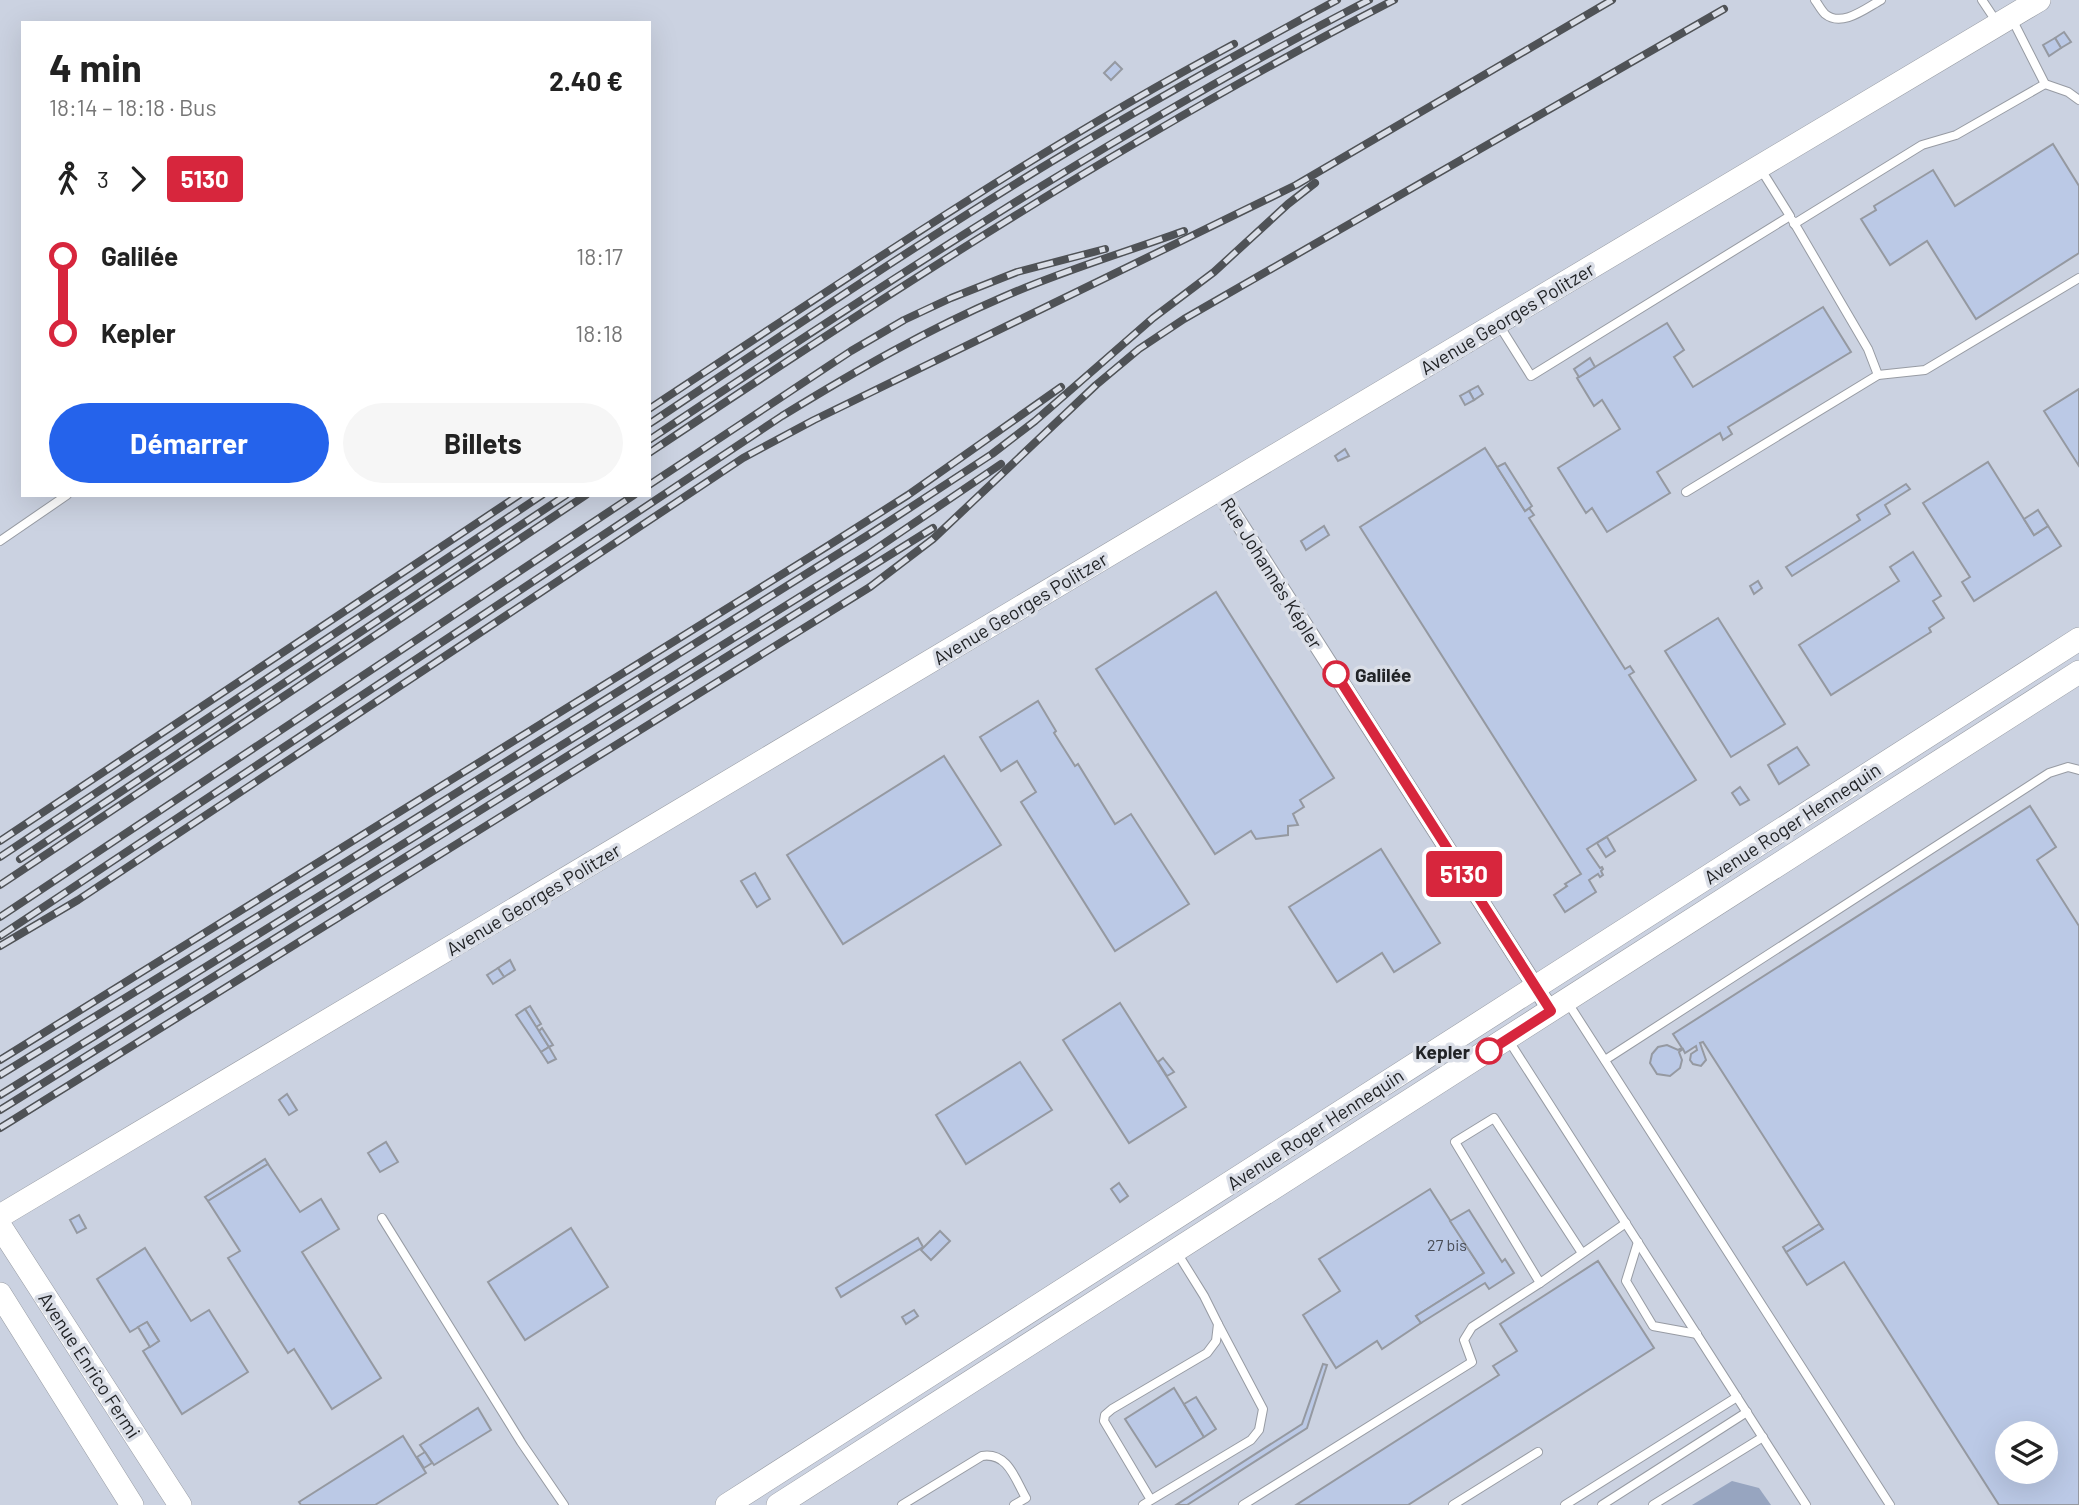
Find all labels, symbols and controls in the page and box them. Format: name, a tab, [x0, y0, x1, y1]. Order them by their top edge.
text: 4 min	[49, 44, 142, 90]
text: 2.40 €	[549, 65, 623, 96]
text: 18:14 – 18:18 · Bus	[49, 93, 217, 121]
icon: walk	[49, 160, 87, 198]
icon: forward	[119, 160, 157, 198]
text: 5130	[181, 164, 229, 193]
text: 3	[97, 165, 109, 193]
text: Galilée	[101, 240, 178, 271]
text: 18:17	[576, 242, 623, 270]
street label: Avenue Georges Politzer	[1416, 257, 1598, 379]
text: Kepler	[101, 317, 176, 348]
text: 18:18	[575, 319, 623, 347]
button: Démarrer	[49, 403, 329, 483]
button: Billets	[343, 403, 623, 483]
street label: Rue Johannès Képler	[1216, 493, 1328, 653]
street label: Avenue Georges Politzer	[929, 547, 1111, 669]
marker: Galilée	[1323, 661, 1349, 687]
place label: Galilée	[1355, 663, 1411, 686]
street label: Avenue Roger Hennequin	[1699, 757, 1885, 889]
street label: Avenue Georges Politzer	[442, 838, 624, 960]
line badge: 5130	[1415, 851, 1513, 897]
text: 5130	[1440, 859, 1488, 888]
marker: Kepler	[1476, 1038, 1502, 1064]
place label: Kepler	[1415, 1040, 1471, 1063]
street label: Avenue Roger Hennequin	[1222, 1063, 1408, 1195]
house number: 27 bis	[1427, 1235, 1467, 1254]
street label: Avenue Enrico Fermi	[34, 1288, 146, 1442]
map controls	[1995, 1421, 2058, 1484]
button: layers	[1995, 1421, 2058, 1484]

